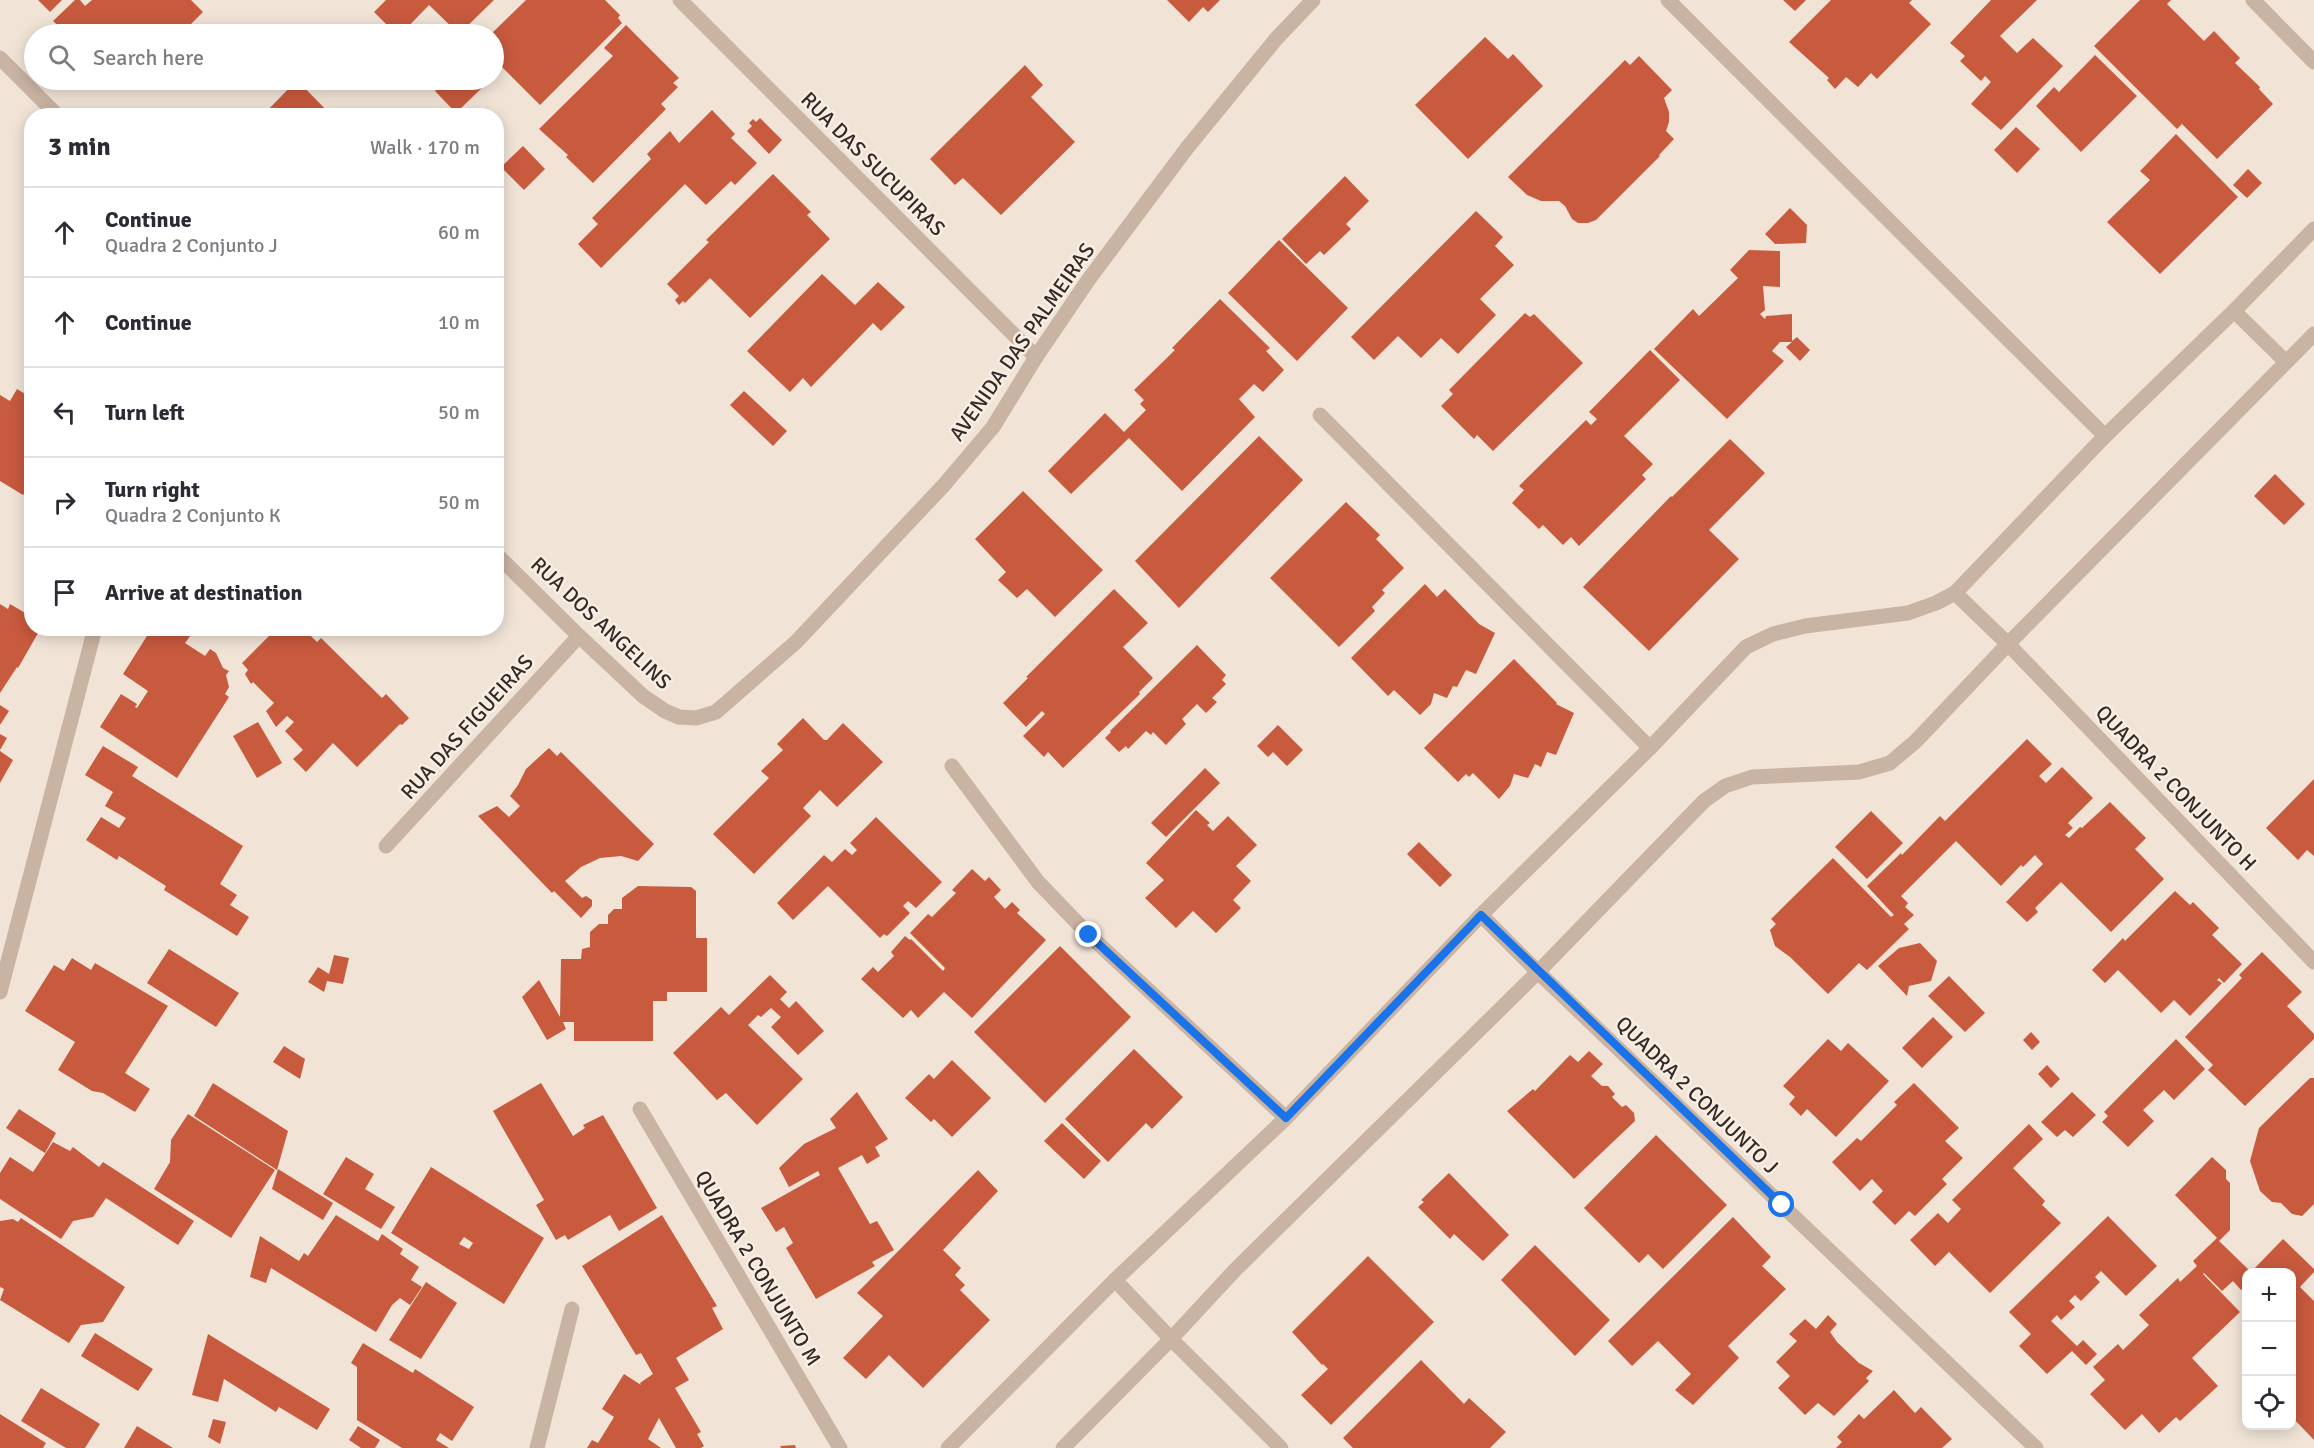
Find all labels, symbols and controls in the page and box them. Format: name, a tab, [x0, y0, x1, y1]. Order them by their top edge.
search box	[24, 24, 504, 90]
icon: search	[45, 41, 78, 74]
text: Search here	[93, 44, 204, 71]
street label: RUA DAS SUCUPIRAS	[795, 86, 951, 242]
text: 3 min	[48, 131, 111, 163]
text: Walk · 170 m	[370, 135, 480, 160]
text: Continue	[105, 206, 192, 233]
icon: ahead	[48, 216, 81, 249]
text: 60 m	[438, 220, 480, 245]
text: Quadra 2 Conjunto J	[105, 233, 278, 258]
street label: AVENIDA DAS PALMEIRAS	[944, 238, 1100, 446]
icon: ahead	[48, 306, 81, 339]
text: Continue	[105, 309, 192, 336]
text: 10 m	[438, 310, 480, 335]
icon: left	[48, 396, 81, 429]
text: Turn left	[105, 399, 185, 426]
text: 50 m	[438, 400, 480, 425]
text: Turn right	[105, 476, 200, 503]
icon: right	[48, 486, 81, 519]
text: 50 m	[438, 490, 480, 515]
text: Quadra 2 Conjunto K	[105, 503, 281, 528]
street label: RUA DOS ANGELINS	[525, 551, 677, 695]
icon: arrive	[48, 576, 81, 609]
text: Arrive at destination	[105, 579, 302, 606]
street label: RUA DAS FIGUEIRAS	[395, 649, 539, 805]
street label: QUADRA 2 CONJUNTO H	[2090, 700, 2262, 876]
route end	[1075, 921, 1101, 947]
street label: QUADRA 2 CONJUNTO J	[1610, 1011, 1784, 1179]
street label: QUADRA 2 CONJUNTO M	[689, 1166, 827, 1370]
route start	[1768, 1191, 1794, 1217]
map controls	[2242, 1268, 2296, 1430]
button: +	[2242, 1268, 2296, 1322]
button: −	[2242, 1322, 2296, 1376]
button: locate	[2242, 1376, 2296, 1430]

